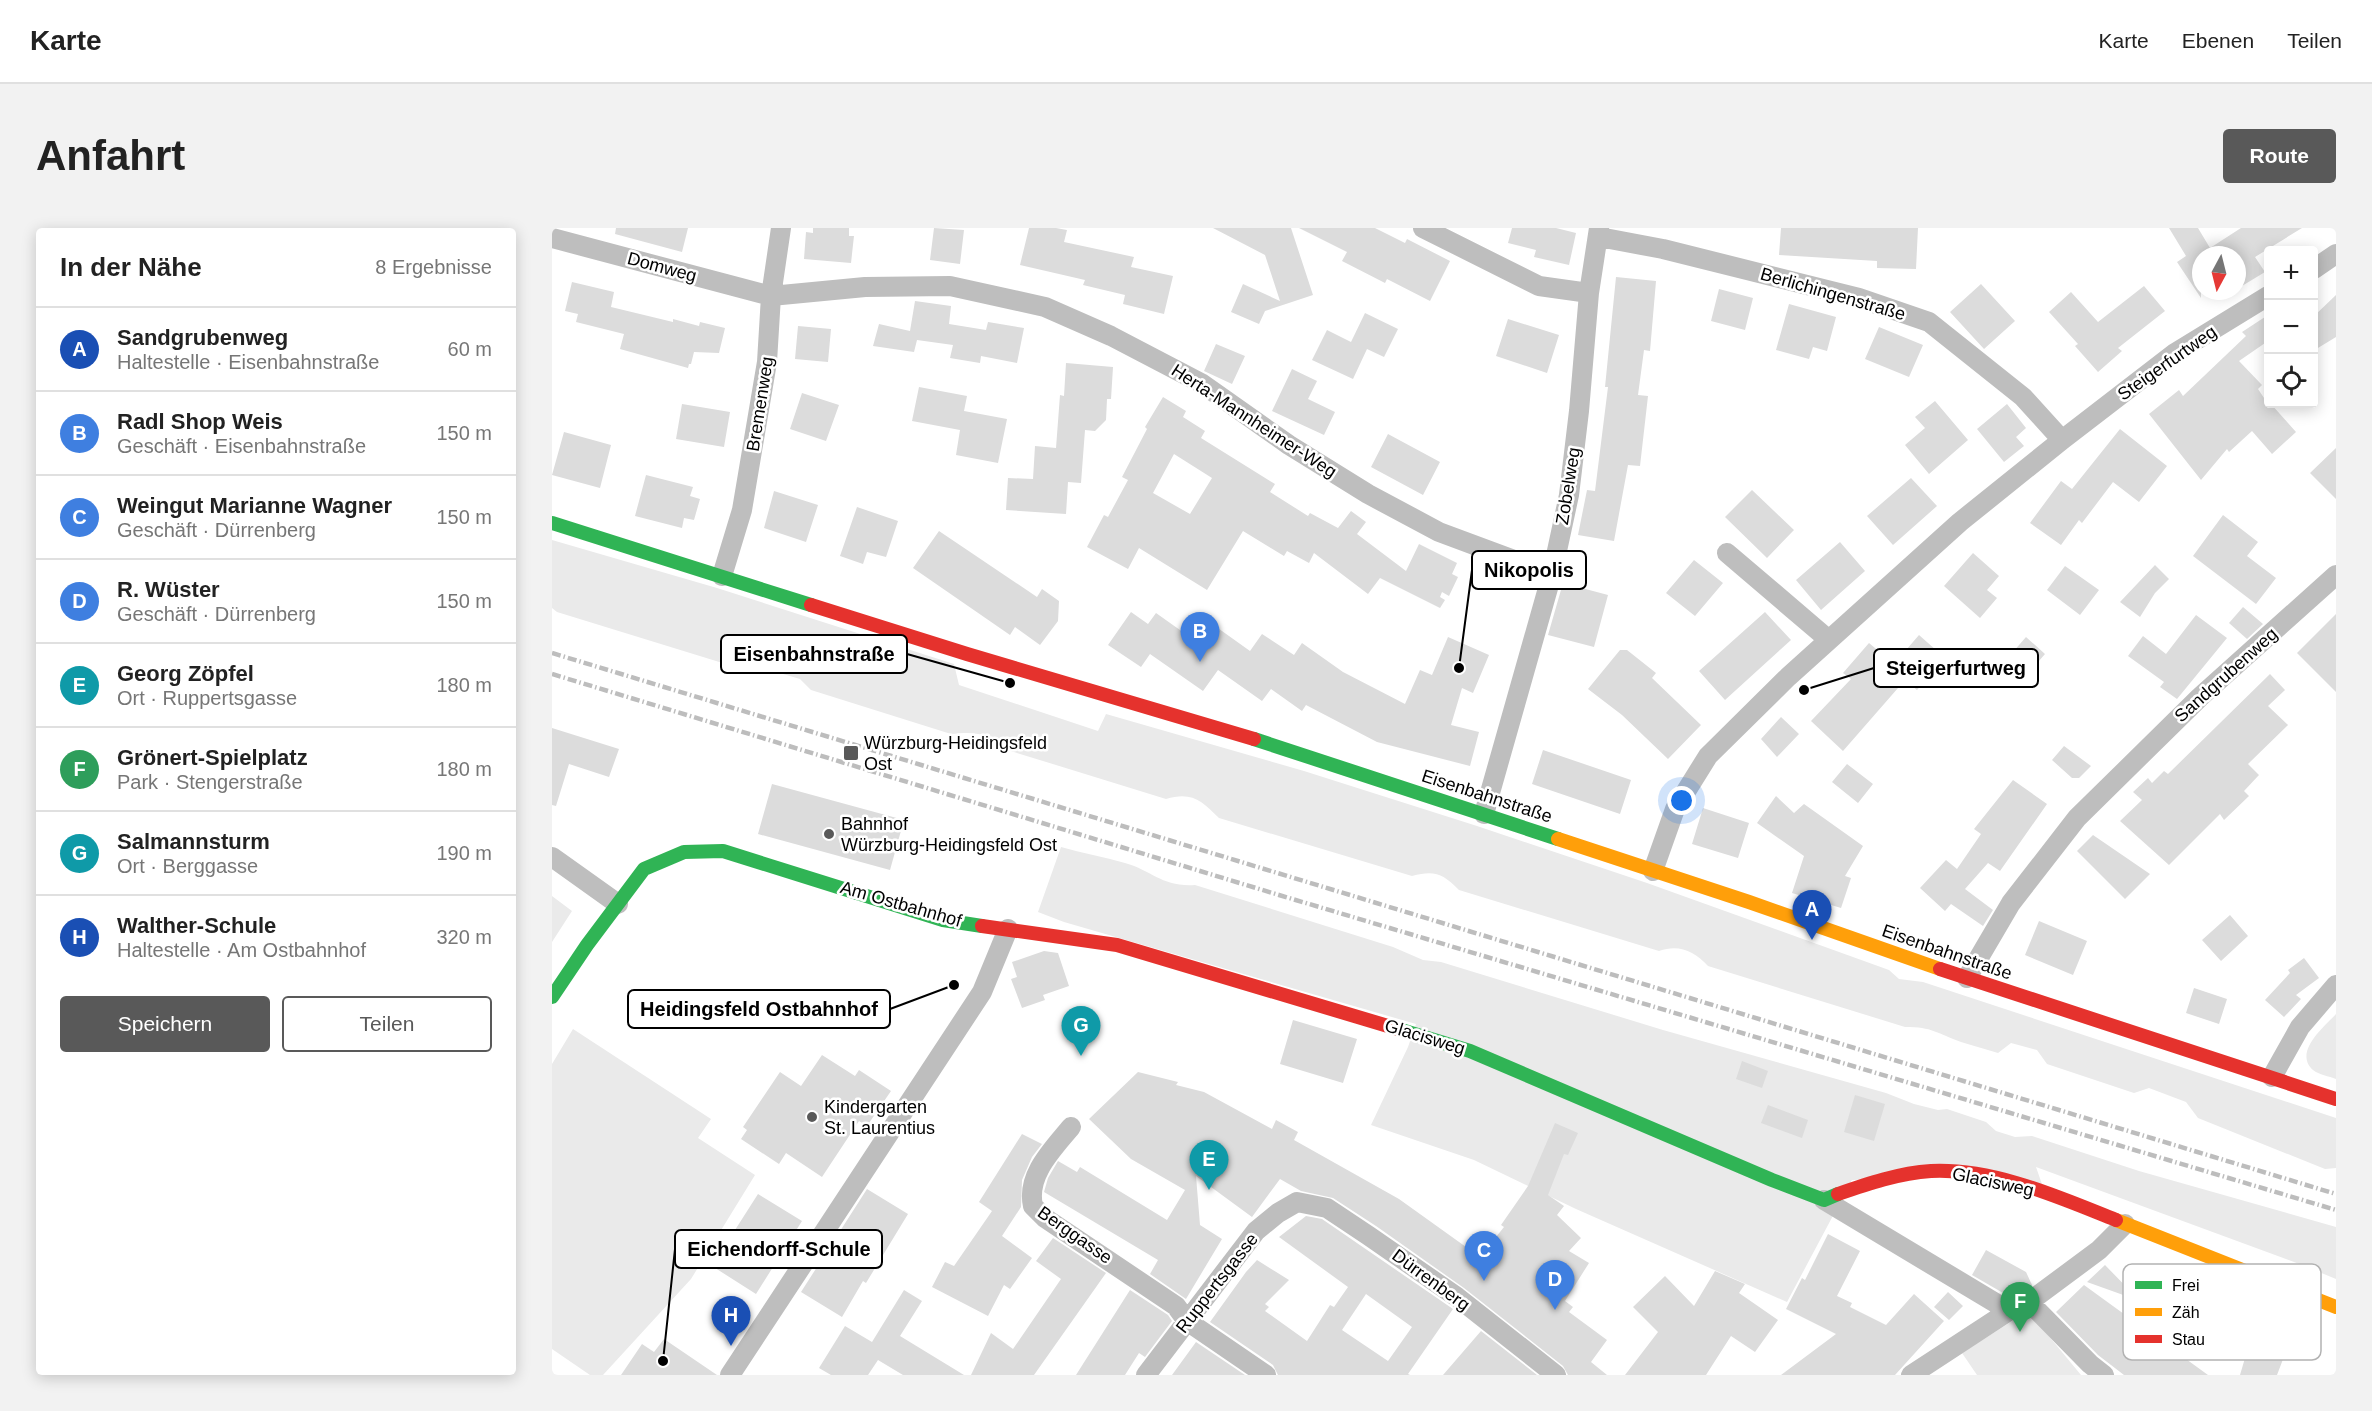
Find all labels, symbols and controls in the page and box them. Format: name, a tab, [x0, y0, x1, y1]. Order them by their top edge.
text: Karte	[30, 25, 102, 56]
text: Karte	[2099, 29, 2149, 52]
text: Ebenen	[2182, 29, 2254, 52]
text: Teilen	[2287, 29, 2342, 52]
button: Route	[2223, 129, 2336, 183]
text: Anfahrt	[36, 132, 185, 179]
north arrow	[2192, 246, 2246, 300]
map controls	[2264, 246, 2318, 408]
button: +	[2264, 246, 2318, 300]
street label: Domweg	[625, 248, 699, 286]
text: In der Nähe	[60, 252, 202, 282]
text: 8 Ergebnisse	[375, 256, 492, 278]
street label: Berlichingenstraße	[1758, 264, 1908, 324]
button: −	[2264, 300, 2318, 354]
street label: Steigerfurtweg	[2114, 322, 2220, 404]
text: Sandgrubenweg	[117, 325, 288, 350]
text: A	[72, 338, 87, 360]
text: 60 m	[448, 338, 492, 360]
text: Haltestelle · Eisenbahnstraße	[117, 351, 379, 373]
button: locate	[2264, 354, 2318, 408]
street label: Bremenweg	[743, 355, 777, 453]
street label: Herta-Mannheimer-Weg	[1168, 360, 1340, 482]
text: Radl Shop Weis	[117, 409, 283, 434]
text: B	[72, 422, 87, 444]
text: 150 m	[436, 422, 492, 444]
text: Geschäft · Eisenbahnstraße	[117, 435, 366, 457]
street label: Zobelweg	[1552, 446, 1584, 526]
text: Weingut Marianne Wagner	[117, 493, 392, 518]
text: C	[72, 506, 87, 528]
text: 150 m	[436, 506, 492, 528]
text: Geschäft · Dürrenberg	[117, 519, 316, 541]
callout: Nikopolis	[1472, 551, 1586, 589]
text: Nikopolis	[1484, 559, 1574, 581]
text: R. Wüster	[117, 577, 220, 602]
text: D	[72, 590, 87, 612]
text: 150 m	[436, 590, 492, 612]
text: Geschäft · Dürrenberg	[117, 603, 316, 625]
pin: B	[1180, 612, 1220, 662]
street label: Sandgrubenweg	[2171, 624, 2281, 726]
callout: Eisenbahnstraße	[721, 635, 907, 673]
text: Eisenbahnstraße	[733, 643, 895, 665]
callout: Steigerfurtweg	[1874, 649, 2038, 687]
text: Steigerfurtweg	[1886, 657, 2026, 679]
text: Georg Zöpfel	[117, 661, 254, 686]
text: E	[73, 674, 86, 696]
text: 180 m	[436, 674, 492, 696]
text: Ort · Ruppertsgasse	[117, 687, 297, 709]
place label: Würzburg-Heidingsfeld Ost	[864, 733, 1047, 774]
marker: Würzburg-Heidingsfeld Ost	[842, 744, 860, 762]
text: Grönert-Spielplatz	[117, 745, 308, 770]
text: F	[73, 758, 86, 780]
text: 180 m	[436, 758, 492, 780]
street label: Eisenbahnstraße	[1419, 765, 1555, 827]
text: Park · Stengerstraße	[117, 771, 303, 793]
your location	[1667, 786, 1696, 815]
place label: Bahnhof Würzburg-Heidingsfeld Ost	[841, 814, 1057, 855]
marker: Bahnhof Würzburg-Heidingsfeld Ost	[822, 827, 836, 841]
text: Salmannsturm	[117, 829, 270, 854]
text: G	[72, 842, 87, 864]
text: 190 m	[436, 842, 492, 864]
text: Ort · Berggasse	[117, 855, 258, 877]
street label: Am Ostbahnhof	[838, 877, 965, 931]
pin: A	[1792, 890, 1832, 940]
text: Walther-Schule	[117, 913, 276, 938]
street label: Eisenbahnstraße	[1879, 920, 2015, 984]
text: H	[72, 926, 87, 948]
text: 320 m	[436, 926, 492, 948]
text: Haltestelle · Am Ostbahnhof	[117, 939, 366, 961]
callout: Heidingsfeld Ostbahnhof	[628, 990, 890, 1028]
button: Speichern	[60, 996, 270, 1052]
button: Teilen	[282, 996, 492, 1052]
text: Heidingsfeld Ostbahnhof	[640, 998, 878, 1020]
pin: G	[1062, 1006, 1100, 1056]
street label: Glacisweg	[1382, 1015, 1468, 1059]
place label: Kindergarten St. Laurentius	[824, 1097, 935, 1138]
marker: Kindergarten St. Laurentius	[805, 1110, 819, 1124]
pin: E	[1190, 1140, 1228, 1190]
street label: Glacisweg	[1950, 1164, 2036, 1200]
street label: Berggasse	[1034, 1202, 1116, 1268]
street label: Ruppertsgasse	[1172, 1229, 1262, 1337]
callout: Eichendorff-Schule	[675, 1230, 882, 1268]
pin: C	[1464, 1232, 1504, 1281]
text: Eichendorff-Schule	[687, 1238, 871, 1260]
street label: Dürrenberg	[1388, 1245, 1474, 1315]
pin: D	[1536, 1260, 1574, 1310]
legend	[2123, 1264, 2321, 1360]
text: Frei	[2172, 1277, 2200, 1294]
pin: F	[2000, 1282, 2040, 1332]
pin: H	[712, 1296, 750, 1346]
text: Zäh	[2172, 1304, 2200, 1321]
text: Stau	[2172, 1331, 2205, 1348]

